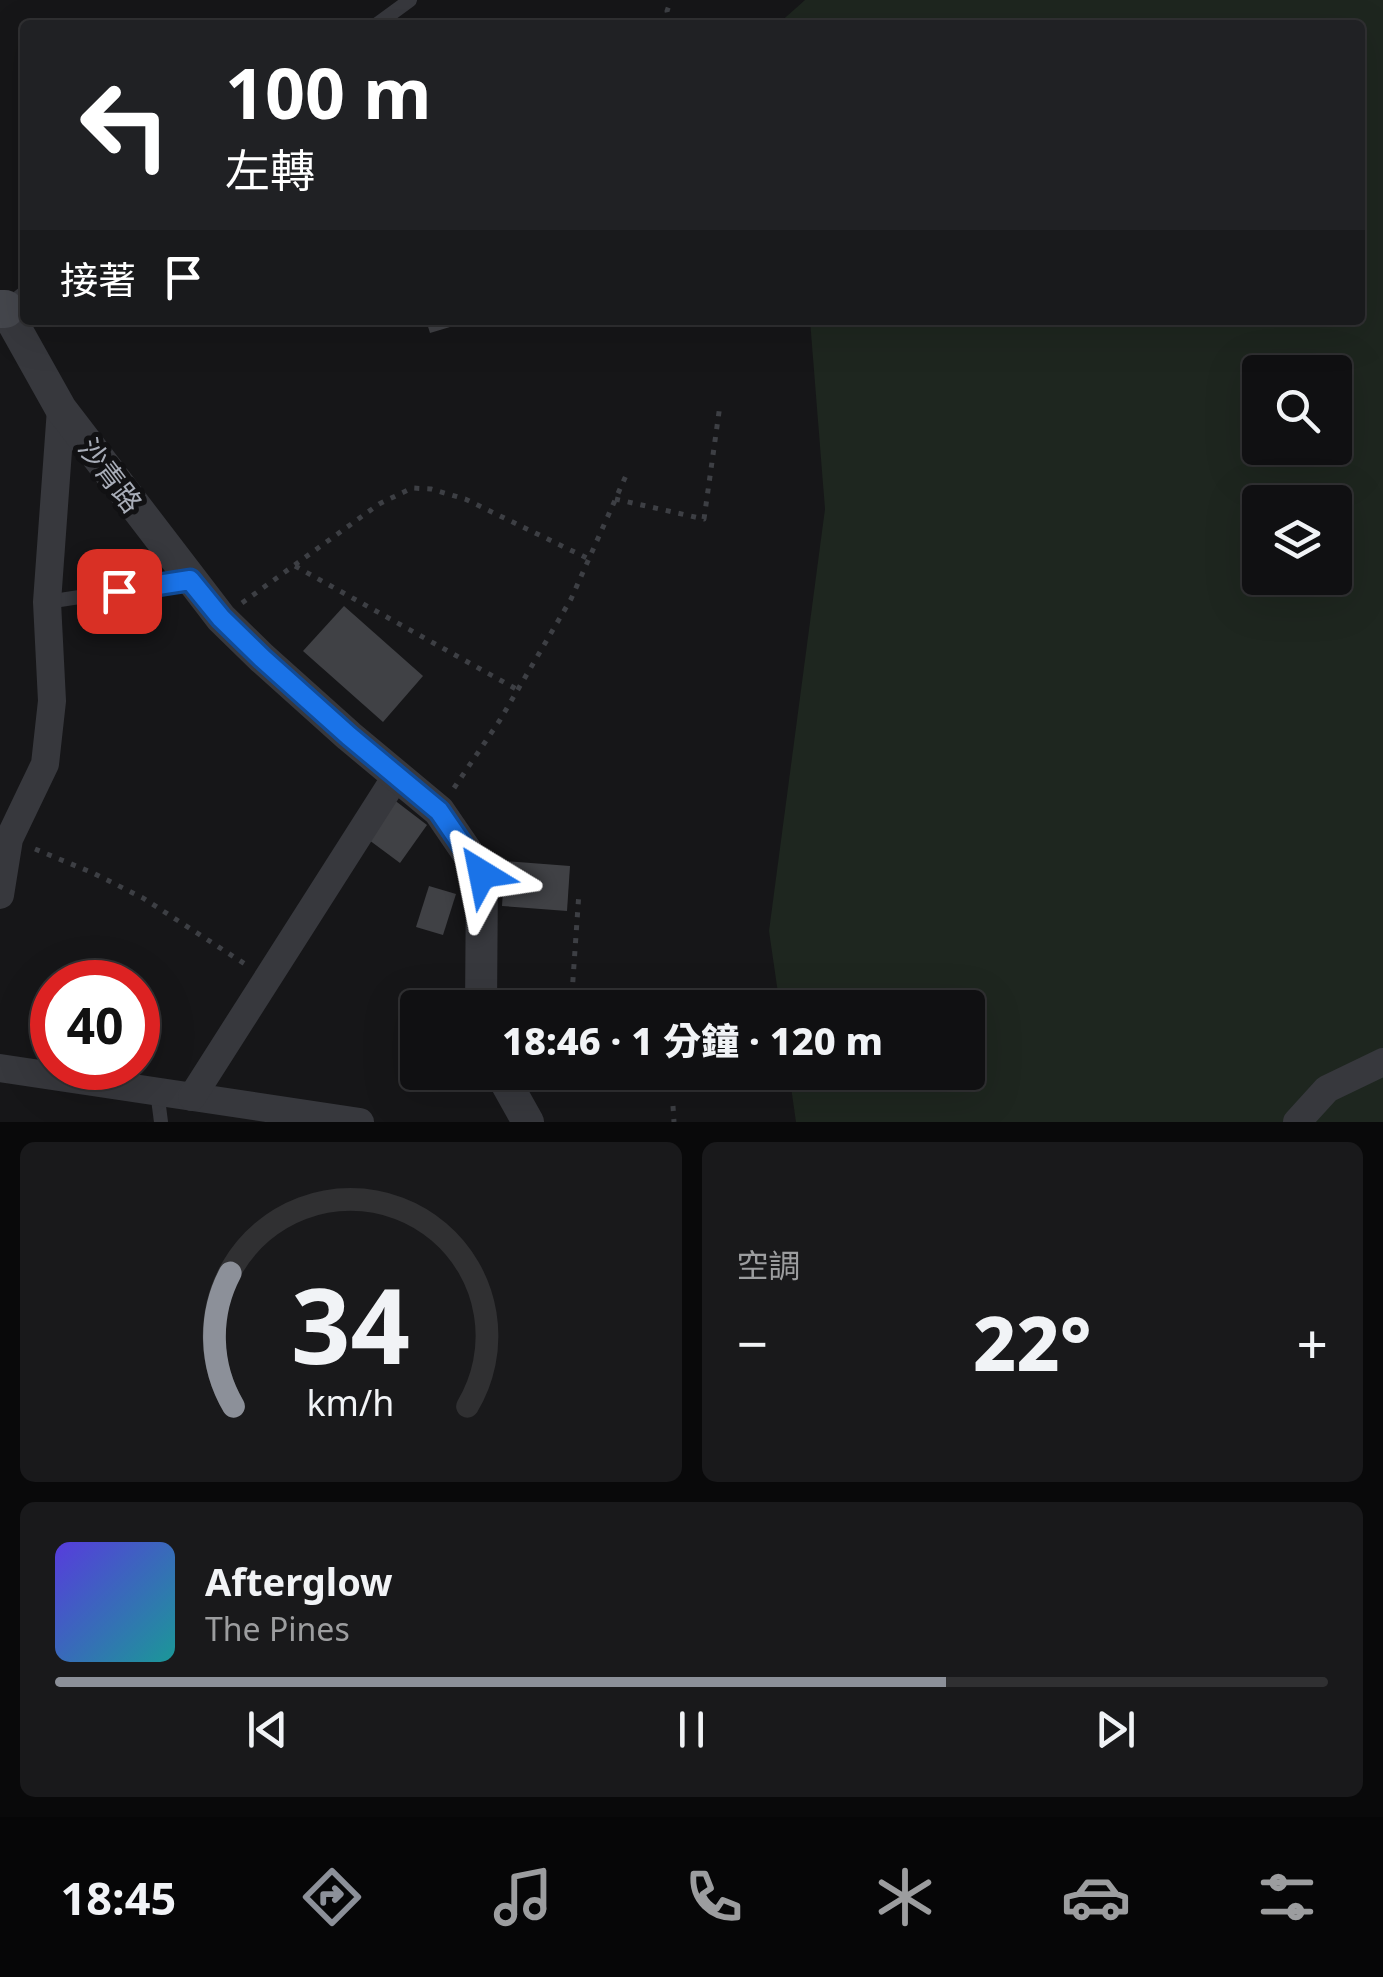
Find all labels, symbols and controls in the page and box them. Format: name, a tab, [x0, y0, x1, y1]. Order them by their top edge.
text: 100 m	[225, 44, 432, 140]
icon: left	[60, 60, 190, 190]
text: 左轉	[225, 139, 315, 200]
icon: arrive	[156, 250, 211, 305]
text: 接著	[60, 253, 136, 305]
map controls	[1242, 355, 1352, 595]
button: search	[1242, 355, 1352, 465]
street label: 沙青路	[71, 430, 151, 520]
button: layers	[1242, 485, 1352, 595]
pin	[77, 549, 162, 634]
icon: arrive	[92, 564, 147, 619]
position arrow	[430, 822, 534, 926]
speed limit sign: 40	[30, 960, 160, 1090]
text: 18:46 · 1 分鐘 · 120 m	[502, 1014, 883, 1066]
text: 空調	[737, 1243, 801, 1286]
text: 34	[291, 1253, 410, 1394]
text: 22°	[973, 1291, 1091, 1393]
text: −	[737, 1305, 768, 1380]
text: +	[1297, 1305, 1328, 1380]
text: km/h	[307, 1378, 395, 1426]
text: Afterglow	[205, 1555, 393, 1607]
text: The Pines	[205, 1607, 350, 1650]
icon: previous	[240, 1702, 295, 1757]
icon: pause	[664, 1702, 719, 1757]
icon: next	[1088, 1702, 1143, 1757]
icon: directions	[297, 1862, 367, 1932]
icon: music	[488, 1862, 558, 1932]
icon: phone	[679, 1862, 749, 1932]
icon: climate	[870, 1862, 940, 1932]
icon: car	[1061, 1862, 1131, 1932]
icon: filters	[1252, 1862, 1322, 1932]
text: 18:45	[61, 1867, 176, 1928]

